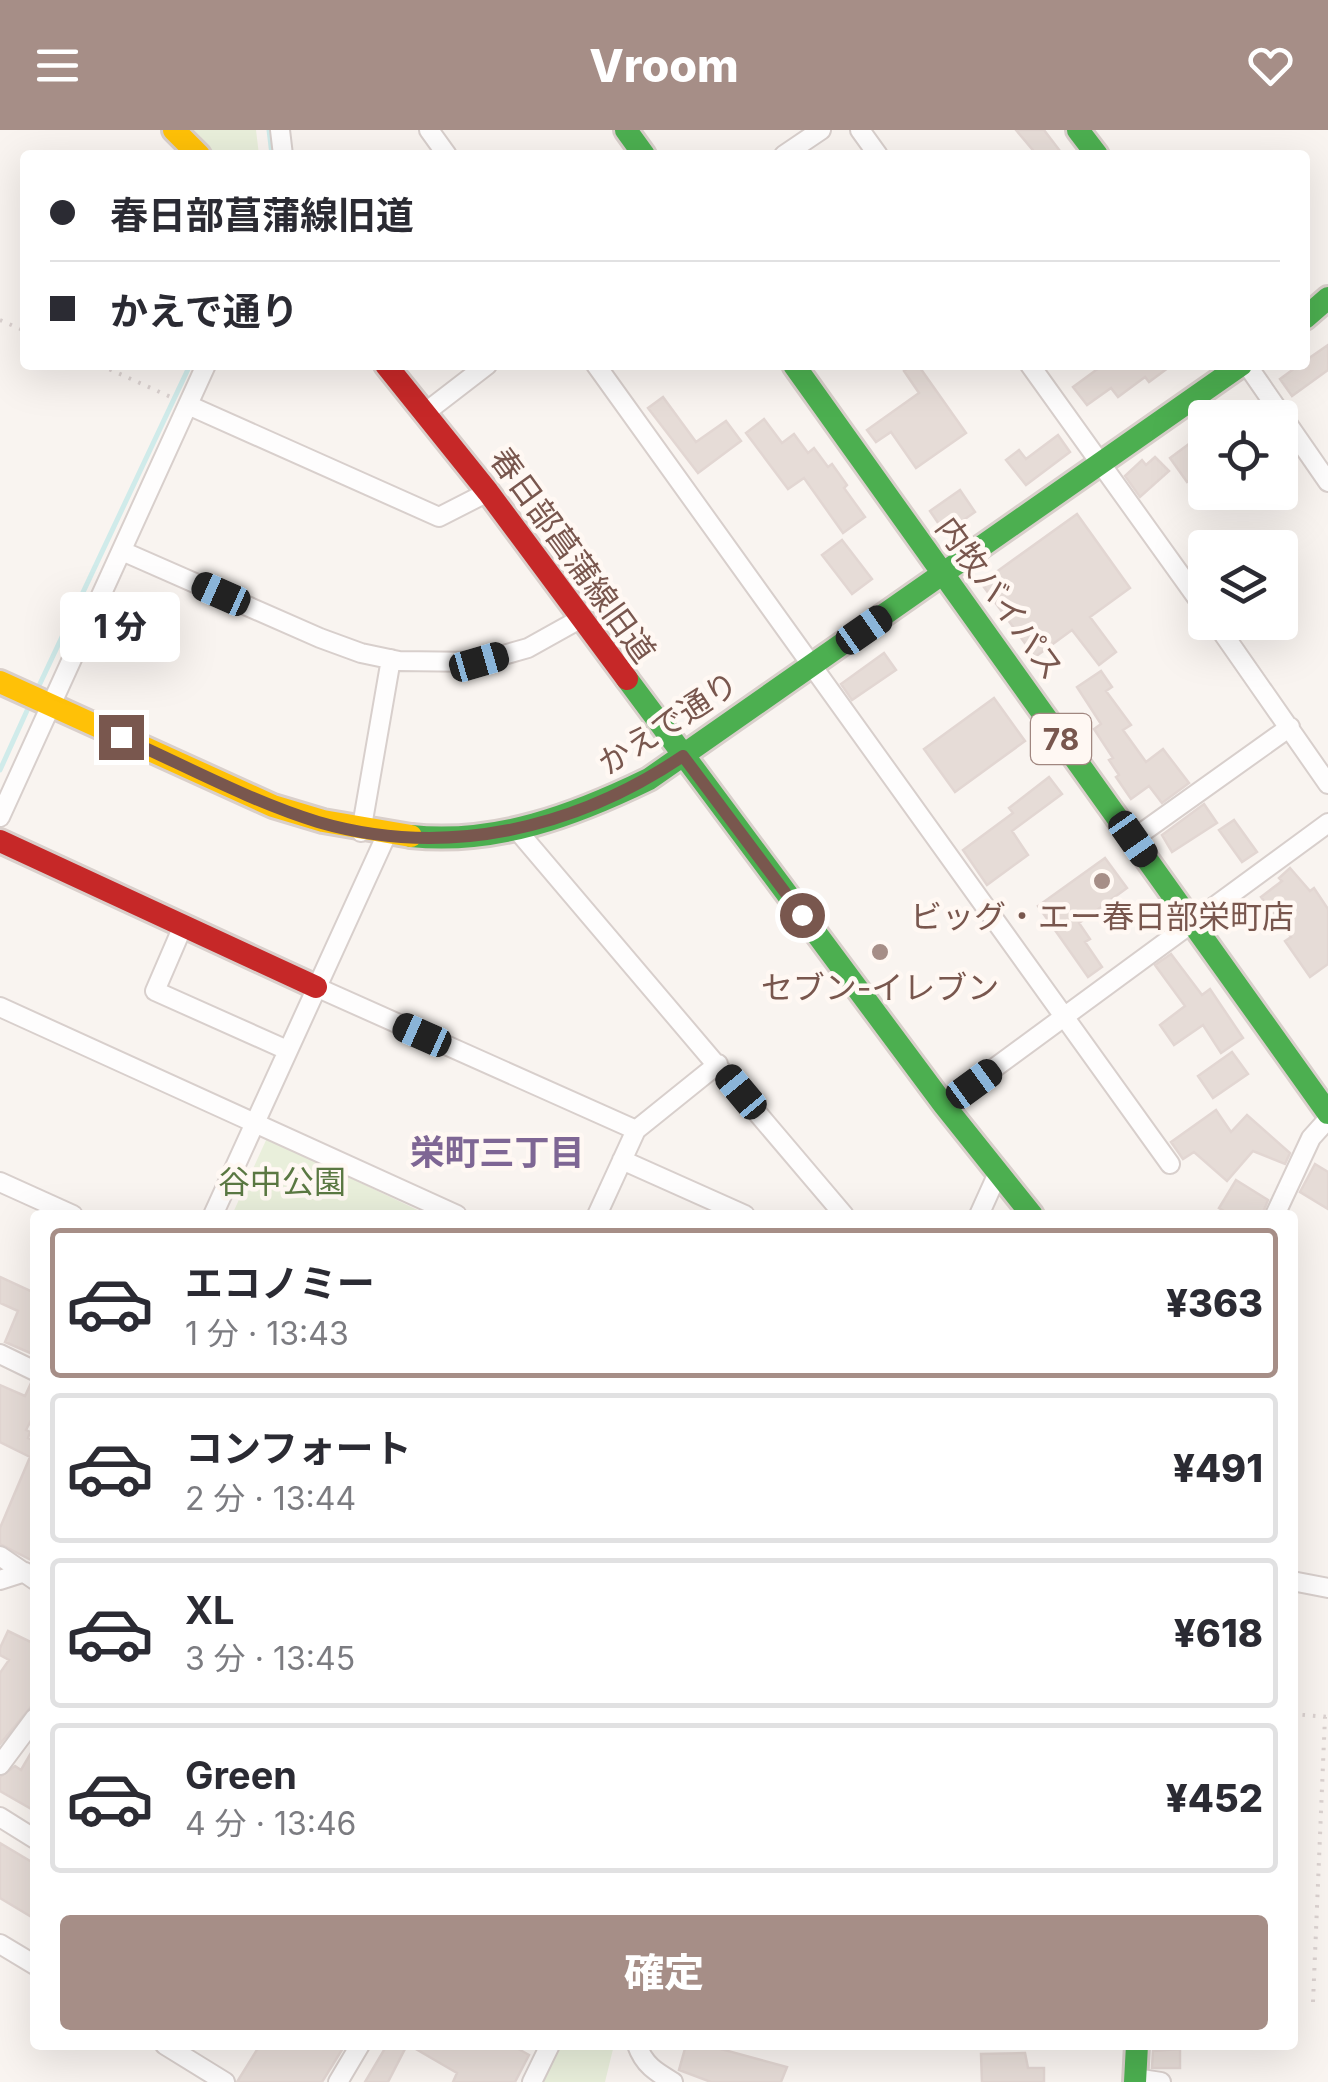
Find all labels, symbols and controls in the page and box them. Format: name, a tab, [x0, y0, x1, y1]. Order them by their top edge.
icon: menu	[30, 38, 85, 93]
text: Vroom	[589, 38, 739, 93]
icon: heart	[1243, 38, 1298, 93]
text: 春日部菖蒲線旧道	[110, 192, 414, 238]
text: かえで通り	[110, 288, 299, 334]
map controls	[1188, 400, 1298, 640]
button: locate	[1188, 400, 1298, 510]
street label: 春日部菖蒲線旧道	[482, 440, 664, 670]
street label: 内牧バイパス	[928, 509, 1072, 687]
button: layers	[1188, 530, 1298, 640]
car	[187, 568, 255, 620]
callout: 1 分	[61, 592, 181, 662]
car	[831, 601, 897, 659]
text: 1 分	[93, 607, 147, 646]
car	[446, 639, 512, 685]
street label: かえで通り	[591, 663, 745, 783]
road number: 78	[1031, 714, 1091, 764]
route end	[99, 715, 144, 760]
car	[1104, 806, 1162, 872]
marker: ビッグ・エー春日部栄町店	[1091, 870, 1113, 892]
route start	[780, 893, 825, 938]
place label: ビッグ・エー春日部栄町店	[910, 897, 1294, 936]
marker: セブン-イレブン	[869, 941, 891, 963]
place label: セブン-イレブン	[761, 968, 999, 1007]
car	[388, 1009, 456, 1061]
car	[941, 1054, 1007, 1114]
car	[710, 1059, 772, 1125]
district label: 栄町三丁目	[409, 1131, 585, 1173]
park label: 谷中公園	[218, 1162, 346, 1201]
icon: car	[65, 1258, 155, 1348]
text: エコノミー	[185, 1260, 375, 1306]
text: ¥363	[1166, 1280, 1263, 1326]
text: 1 分 · 13:43	[185, 1314, 349, 1353]
icon: car	[65, 1423, 155, 1513]
text: コンフォート	[185, 1425, 412, 1471]
text: ¥491	[1173, 1445, 1263, 1491]
text: 2 分 · 13:44	[185, 1479, 356, 1518]
text: XL	[185, 1587, 235, 1633]
icon: car	[65, 1588, 155, 1678]
text: ¥618	[1174, 1610, 1263, 1656]
text: 3 分 · 13:45	[185, 1639, 355, 1678]
text: Green	[185, 1752, 297, 1798]
icon: car	[65, 1753, 155, 1843]
text: ¥452	[1166, 1775, 1263, 1821]
text: 4 分 · 13:46	[185, 1804, 356, 1843]
button: 確定	[60, 1915, 1268, 2030]

